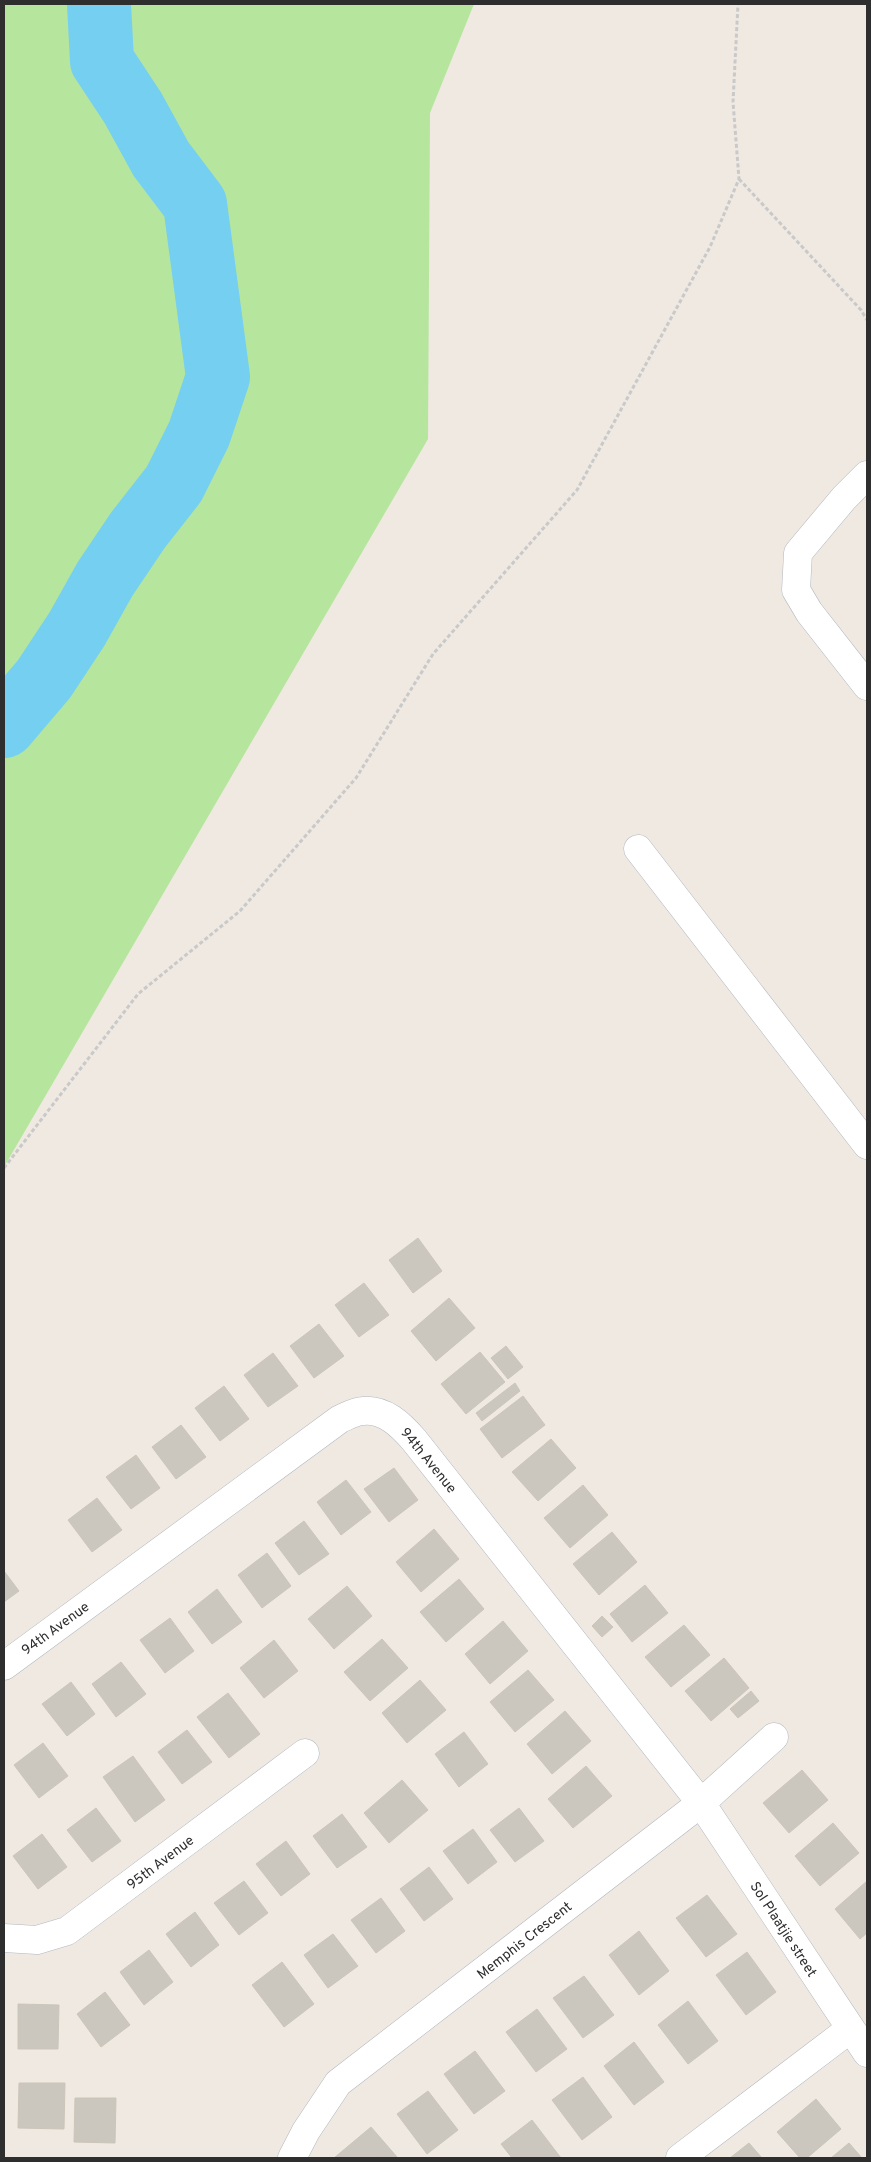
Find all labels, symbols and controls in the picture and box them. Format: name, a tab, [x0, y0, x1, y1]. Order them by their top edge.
street label: 94th Avenue	[396, 1425, 459, 1497]
street label: 94th Avenue	[19, 1599, 93, 1659]
street label: 95th Avenue	[124, 1832, 198, 1894]
street label: Sol Plaatjie street	[746, 1879, 820, 1981]
street label: Memphis Crescent	[474, 1899, 576, 1984]

